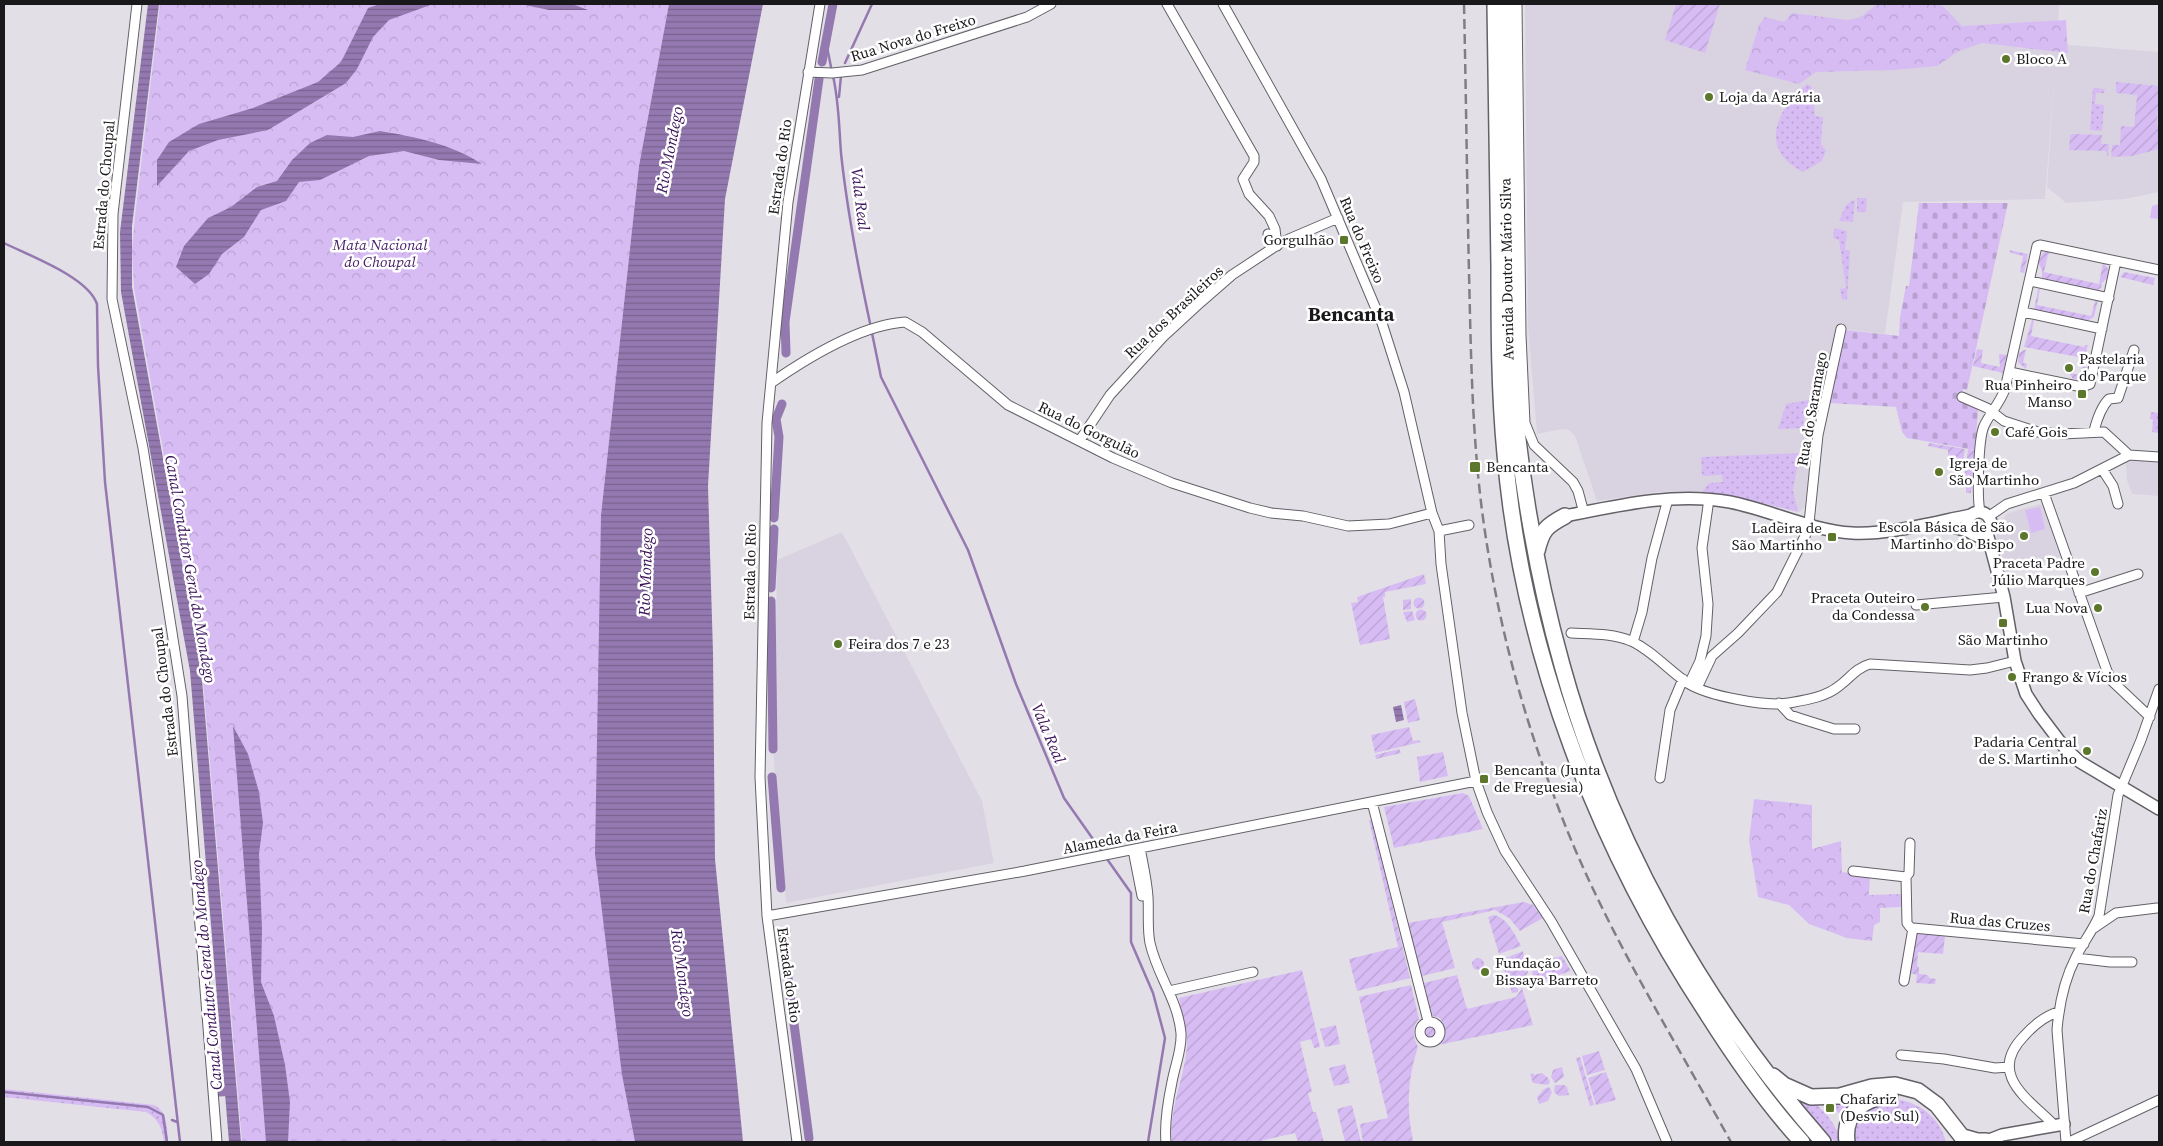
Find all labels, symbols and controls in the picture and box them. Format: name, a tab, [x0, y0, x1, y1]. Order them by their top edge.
street label: Rua Nova do Freixo	[848, 9, 978, 67]
place label: Bloco A	[2016, 48, 2067, 69]
marker: Bloco A	[2000, 53, 2012, 65]
place label: Loja da Agrária	[1719, 86, 1821, 107]
marker: Loja da Agrária	[1703, 91, 1715, 103]
water label: Rio Mondego	[650, 105, 688, 196]
street label: Estrada do Rio	[762, 118, 797, 216]
street label: Estrada do Choupal	[87, 119, 120, 251]
water label: Vala Real	[846, 166, 876, 232]
street label: Avenida Doutor Mário Silva	[1494, 177, 1519, 360]
street label: Rua do Freixo	[1335, 193, 1390, 286]
place label: Gorgulhão	[1263, 229, 1334, 250]
park label: Mata Nacional do Choupal	[332, 234, 428, 272]
marker: Gorgulhão	[1338, 234, 1350, 246]
street label: Rua dos Brasileiros	[1120, 260, 1228, 363]
district label: Bencanta	[1308, 300, 1395, 328]
place label: Pastelaria do Parque	[2079, 348, 2147, 386]
street label: Rua do Saramago	[1791, 350, 1832, 468]
marker: Pastelaria do Parque	[2063, 362, 2075, 374]
place label: Rua Pinheiro Manso	[1984, 374, 2072, 412]
marker: Rua Pinheiro Manso	[2076, 388, 2088, 400]
street label: Rua do Gorgulão	[1035, 396, 1144, 463]
place label: Café Gois	[2005, 421, 2068, 442]
marker: Café Gois	[1989, 426, 2001, 438]
place label: Igreja de São Martinho	[1949, 452, 2039, 490]
water label: Canal Condutor Geral do Mondego	[160, 453, 222, 685]
place label: Bencanta	[1486, 456, 1549, 477]
marker: Bencanta	[1468, 460, 1482, 474]
marker: Igreja de São Martinho	[1933, 466, 1945, 478]
place label: Escola Básica de São Martinho do Bispo	[1878, 516, 2014, 554]
place label: Ladeira de São Martinho	[1732, 517, 1822, 555]
street label: Estrada do Rio	[738, 524, 761, 620]
water label: Rio Mondego	[632, 527, 658, 617]
marker: Escola Básica de São Martinho do Bispo	[2018, 530, 2030, 542]
marker: Ladeira de São Martinho	[1826, 531, 1838, 543]
place label: Praceta Padre Júlio Marques	[1991, 552, 2085, 590]
marker: Praceta Padre Júlio Marques	[2089, 566, 2101, 578]
place label: Praceta Outeiro da Condessa	[1811, 587, 1915, 625]
place label: Lua Nova	[2025, 597, 2088, 618]
marker: Praceta Outeiro da Condessa	[1919, 601, 1931, 613]
marker: Lua Nova	[2092, 602, 2104, 614]
marker: São Martinho	[1997, 617, 2009, 629]
street label: Estrada do Choupal	[146, 626, 183, 758]
place label: São Martinho	[1958, 629, 2048, 650]
place label: Feira dos 7 e 23	[848, 633, 949, 654]
marker: Feira dos 7 e 23	[832, 638, 844, 650]
place label: Frango & Vícios	[2022, 666, 2127, 687]
marker: Frango & Vícios	[2006, 671, 2018, 683]
water label: Vala Real	[1027, 700, 1072, 767]
place label: Padaria Central de S. Martinho	[1973, 731, 2078, 769]
marker: Padaria Central de S. Martinho	[2081, 745, 2093, 757]
place label: Bencanta (Junta de Freguesia)	[1494, 759, 1601, 797]
marker: Bencanta (Junta de Freguesia)	[1478, 773, 1490, 785]
street label: Rua do Chafariz	[2073, 807, 2112, 915]
street label: Alameda da Feira	[1061, 816, 1179, 859]
water label: Canal Condutor Geral do Mondego	[185, 859, 227, 1091]
street label: Rua das Cruzes	[1949, 907, 2051, 936]
street label: Estrada do Rio	[772, 926, 807, 1024]
water label: Rio Mondego	[666, 927, 700, 1018]
place label: Fundação Bissaya Barreto	[1495, 952, 1598, 990]
marker: Fundação Bissaya Barreto	[1479, 966, 1491, 978]
place label: Chafariz (Desvio Sul)	[1840, 1088, 1920, 1126]
marker: Chafariz (Desvio Sul)	[1824, 1102, 1836, 1114]

